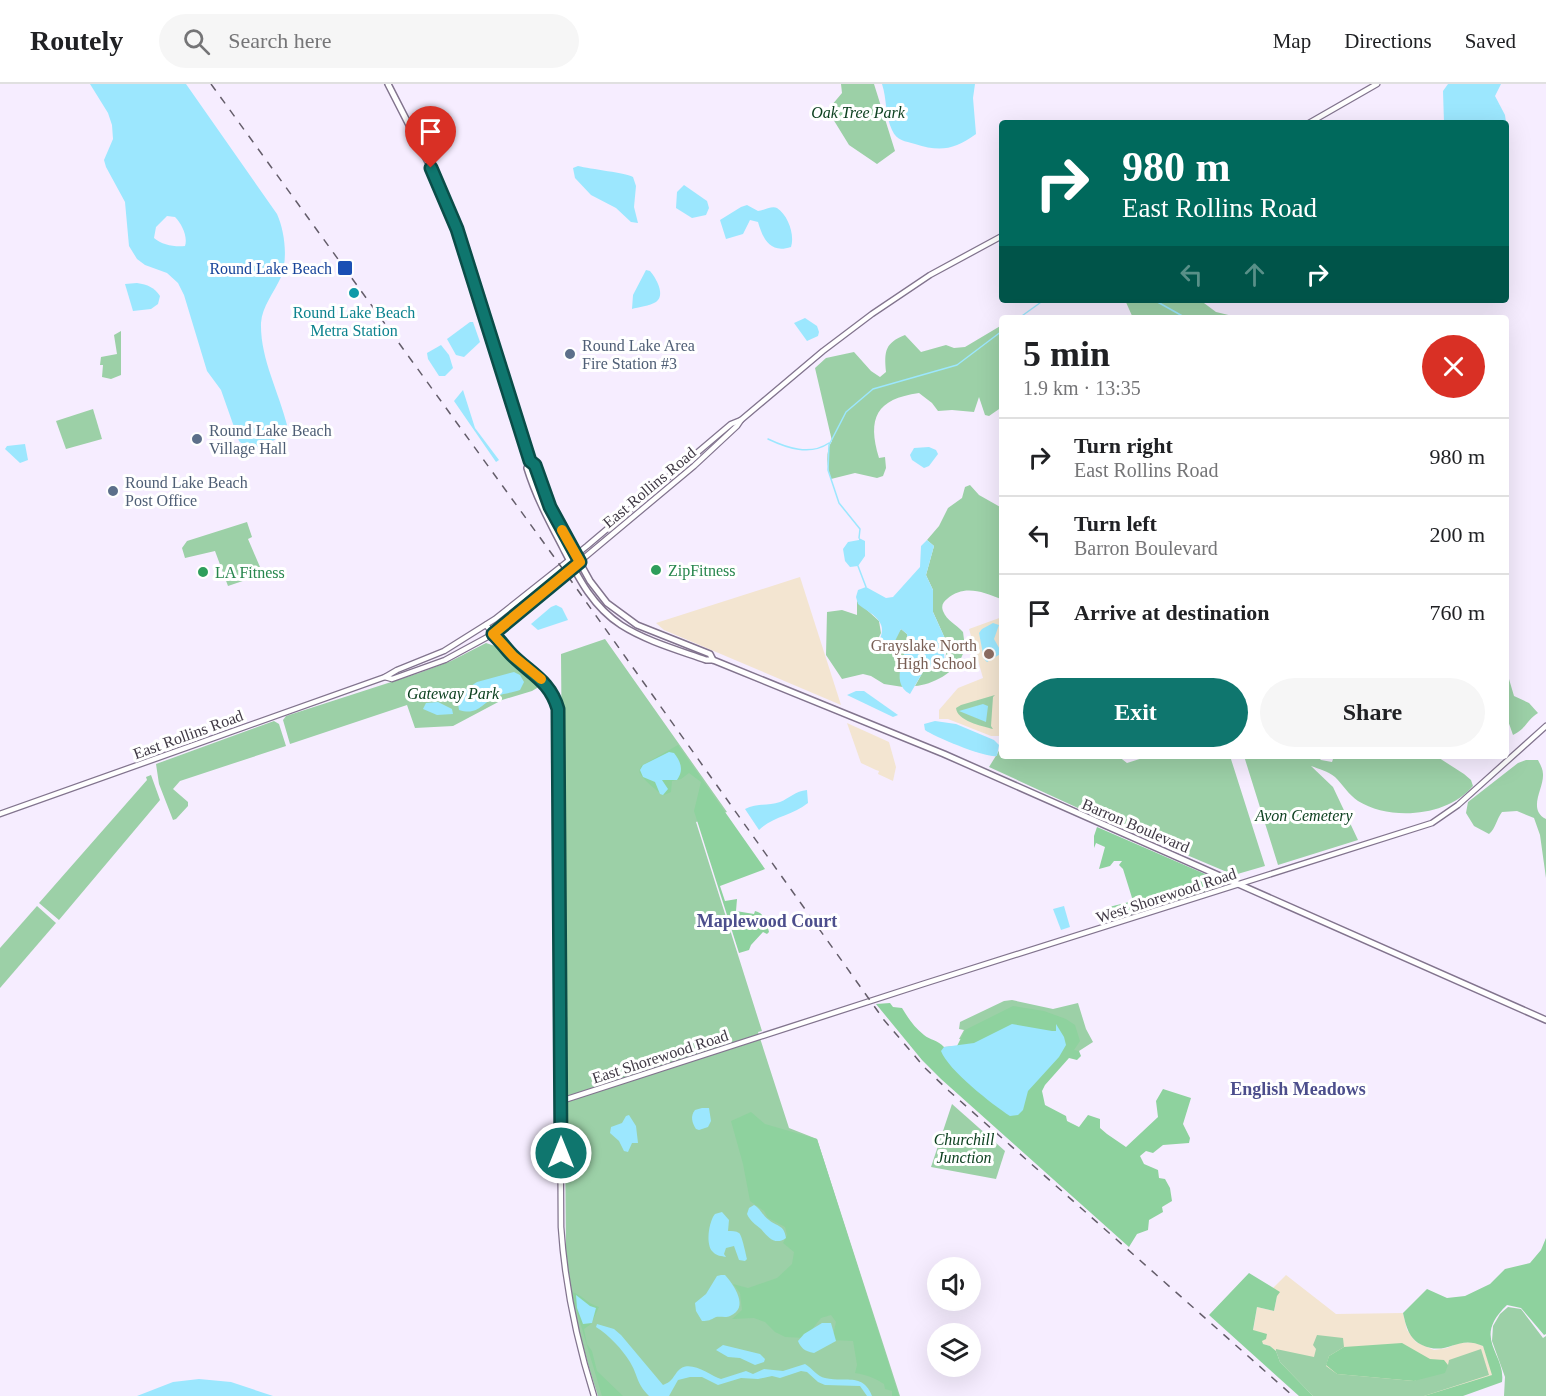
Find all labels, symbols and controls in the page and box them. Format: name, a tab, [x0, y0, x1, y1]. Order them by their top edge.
search box	[159, 14, 579, 68]
text: Routely	[30, 25, 123, 56]
icon: search	[180, 25, 213, 58]
text: Search here	[228, 28, 332, 53]
text: Map	[1273, 29, 1311, 53]
text: Directions	[1344, 29, 1432, 53]
text: Saved	[1465, 29, 1516, 53]
park label: Oak Tree Park	[811, 104, 906, 121]
pin	[405, 106, 456, 168]
icon: arrive	[414, 115, 447, 148]
icon: right	[1023, 144, 1101, 222]
text: 980 m	[1122, 144, 1231, 190]
text: East Rollins Road	[1122, 193, 1317, 223]
icon: left	[1175, 258, 1208, 291]
icon: ahead	[1238, 258, 1271, 291]
icon: right	[1301, 258, 1334, 291]
marker: Round Lake Beach	[336, 259, 354, 277]
place label: Round Lake Beach	[209, 260, 332, 277]
marker: Round Lake Beach Metra Station	[347, 286, 361, 300]
place label: Round Lake Beach Metra Station	[293, 304, 415, 339]
text: 5 min	[1023, 334, 1110, 374]
button: close	[1422, 335, 1485, 398]
place label: Round Lake Area Fire Station #3	[582, 337, 695, 372]
marker: Round Lake Area Fire Station #3	[563, 347, 577, 361]
text: 1.9 km · 13:35	[1023, 377, 1141, 399]
place label: Round Lake Beach Village Hall	[209, 422, 332, 458]
marker: Round Lake Beach Village Hall	[190, 432, 204, 446]
text: Turn right	[1074, 433, 1173, 458]
icon: right	[1023, 441, 1056, 474]
street label: East Rollins Road	[600, 444, 699, 531]
text: 980 m	[1429, 444, 1485, 469]
text: East Rollins Road	[1074, 459, 1218, 481]
place label: Round Lake Beach Post Office	[125, 474, 248, 509]
marker: Round Lake Beach Post Office	[106, 484, 120, 498]
text: Turn left	[1074, 511, 1157, 536]
icon: left	[1023, 519, 1056, 552]
text: 200 m	[1429, 522, 1485, 547]
text: Barron Boulevard	[1074, 537, 1218, 559]
place label: ZipFitness	[668, 562, 736, 580]
marker: ZipFitness	[649, 563, 663, 577]
place label: LA Fitness	[215, 564, 285, 581]
marker: LA Fitness	[196, 565, 210, 579]
icon: arrive	[1023, 597, 1056, 630]
text: Arrive at destination	[1074, 600, 1270, 625]
text: 760 m	[1429, 600, 1485, 625]
place label: Grayslake North High School	[871, 637, 978, 673]
marker: Grayslake North High School	[982, 647, 996, 661]
button: Exit	[1023, 678, 1248, 747]
button: Share	[1260, 678, 1485, 747]
park label: Gateway Park	[407, 685, 500, 703]
street label: East Rollins Road	[131, 707, 245, 762]
street label: Barron Boulevard	[1080, 795, 1192, 856]
park label: Avon Cemetery	[1254, 807, 1354, 825]
street label: West Shorewood Road	[1094, 865, 1238, 926]
district label: Maplewood Court	[697, 911, 837, 931]
street label: East Shorewood Road	[590, 1026, 730, 1087]
district label: English Meadows	[1230, 1079, 1366, 1099]
position arrow	[529, 1121, 593, 1185]
park label: Churchill Junction	[934, 1131, 995, 1166]
map controls	[927, 1257, 981, 1377]
button: sound	[927, 1257, 981, 1311]
button: layers	[927, 1323, 981, 1377]

